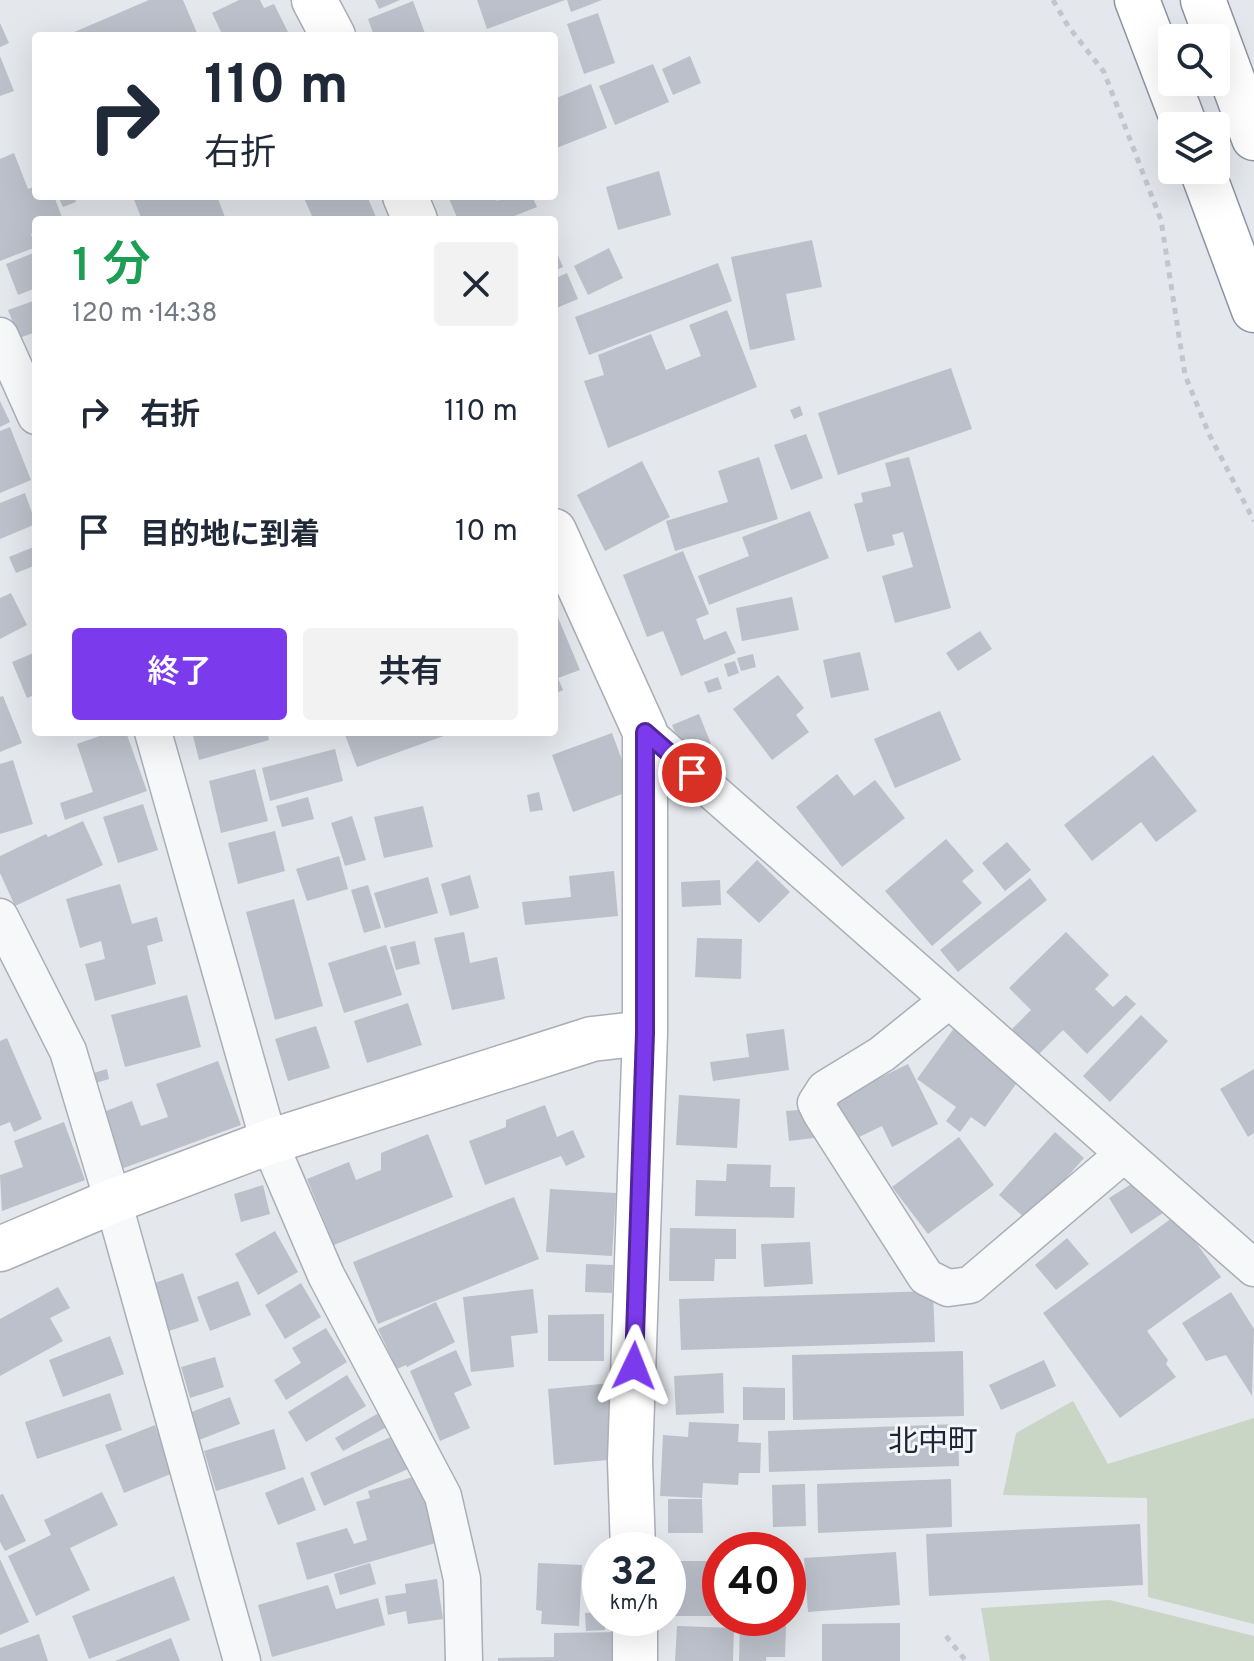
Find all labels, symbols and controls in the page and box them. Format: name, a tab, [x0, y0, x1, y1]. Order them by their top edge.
map controls	[1158, 24, 1230, 184]
button: search	[1158, 24, 1230, 96]
text: 110 m	[204, 53, 349, 123]
icon: right	[72, 64, 176, 168]
button: layers	[1158, 112, 1230, 184]
text: 右折	[204, 132, 276, 178]
text: 1 分	[72, 238, 151, 298]
button: close	[434, 242, 518, 326]
text: 120 m · 14:38	[72, 298, 217, 331]
icon: right	[72, 390, 116, 434]
text: 110 m	[444, 394, 518, 431]
text: 右折	[140, 398, 200, 435]
icon: arrive	[72, 510, 116, 554]
text: 10 m	[455, 514, 518, 551]
text: 目的地に到着	[140, 518, 320, 555]
button: 終了	[72, 628, 287, 720]
button: 共有	[303, 628, 518, 720]
pin	[658, 739, 726, 807]
icon: arrive	[670, 751, 714, 795]
position arrow	[592, 1324, 676, 1408]
district label: 北中町	[888, 1425, 978, 1462]
speed limit sign: 40	[702, 1532, 806, 1636]
text: 32	[610, 1549, 658, 1599]
text: km/h	[610, 1591, 658, 1617]

